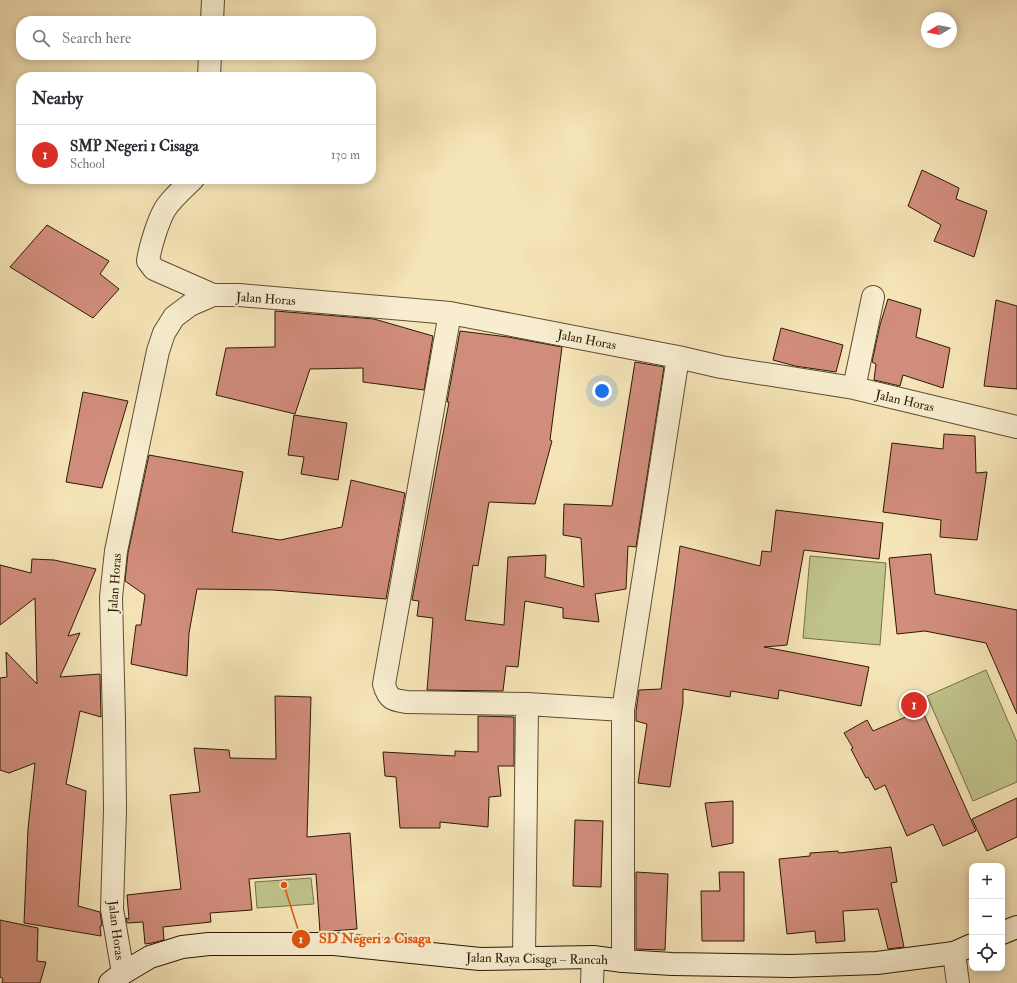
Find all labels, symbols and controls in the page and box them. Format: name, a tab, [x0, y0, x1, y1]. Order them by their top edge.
north arrow	[921, 12, 957, 48]
search box	[16, 16, 376, 60]
icon: search	[30, 27, 52, 49]
text: Search here	[62, 29, 131, 48]
text: Nearby	[32, 88, 83, 109]
text: SMP Negeri 1 Cisaga	[70, 137, 199, 156]
text: 1	[43, 147, 47, 163]
text: 130 m	[331, 147, 360, 163]
text: School	[70, 156, 105, 172]
street label: Jalan Horas	[235, 289, 297, 309]
street label: Jalan Horas	[555, 326, 618, 354]
your location	[592, 381, 612, 401]
street label: Jalan Horas	[873, 386, 936, 416]
street label: Jalan Horas	[105, 552, 125, 614]
pin: 1	[901, 690, 927, 720]
map controls	[969, 863, 1005, 971]
button: +	[969, 863, 1005, 899]
street label: Jalan Horas	[104, 898, 128, 961]
button: −	[969, 899, 1005, 935]
callout: SD Negeri 2 Cisaga	[291, 926, 439, 952]
text: SD Negeri 2 Cisaga	[319, 930, 432, 948]
text: 1	[299, 932, 303, 947]
button: locate	[969, 935, 1005, 971]
street label: Jalan Raya Cisaga – Rancah	[465, 950, 608, 969]

